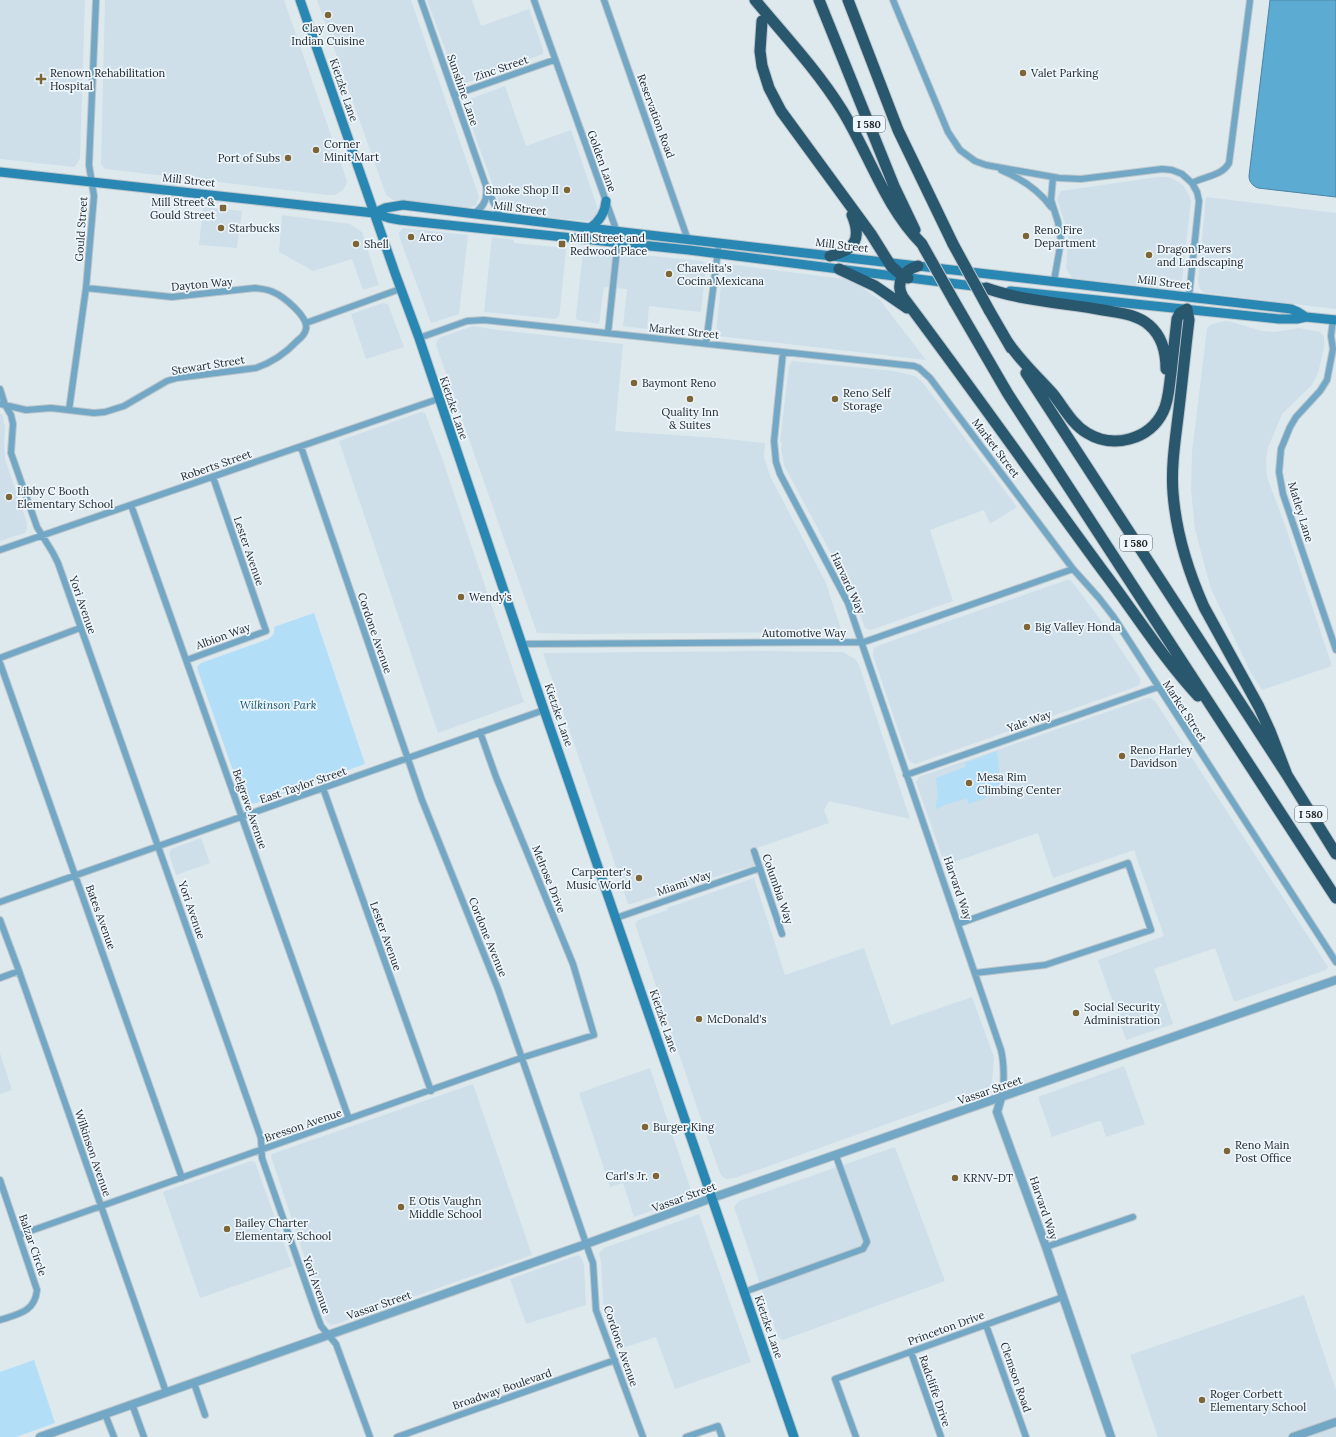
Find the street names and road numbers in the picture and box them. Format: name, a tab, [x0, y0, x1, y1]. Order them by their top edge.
street label: Sunshine Lane	[444, 52, 482, 128]
street label: Zinc Street	[472, 52, 531, 84]
street label: Kietzke Lane	[327, 57, 361, 124]
street label: Reservation Road	[634, 72, 678, 160]
road number: I 580	[853, 116, 885, 132]
street label: Golden Lane	[584, 128, 620, 194]
street label: Mill Street	[162, 170, 217, 190]
street label: Gould Street	[72, 195, 90, 262]
street label: Mill Street	[493, 198, 548, 218]
street label: Mill Street	[815, 235, 870, 255]
street label: Mill Street	[1137, 272, 1192, 292]
street label: Dayton Way	[171, 274, 234, 294]
street label: Market Street	[648, 320, 721, 342]
street label: Stewart Street	[170, 352, 246, 378]
street label: Kietzke Lane	[437, 375, 471, 442]
street label: Market Street	[969, 416, 1023, 481]
street label: Roberts Street	[179, 446, 254, 484]
street label: Matley Lane	[1285, 480, 1317, 544]
street label: Lester Avenue	[231, 514, 267, 588]
road number: I 580	[1120, 535, 1152, 551]
street label: Harvard Way	[828, 550, 868, 616]
street label: Yori Avenue	[66, 573, 100, 636]
street label: Cordone Avenue	[355, 591, 395, 675]
street label: Albion Way	[193, 620, 252, 653]
street label: Automotive Way	[761, 626, 846, 640]
street label: Market Street	[1160, 678, 1210, 745]
street label: Kietzke Lane	[542, 682, 576, 749]
street label: Yale Way	[1004, 707, 1053, 735]
street label: East Taylor Street	[258, 763, 349, 806]
street label: Belgrave Avenue	[230, 767, 270, 851]
road number: I 580	[1295, 806, 1327, 822]
street label: Melrose Drive	[529, 843, 569, 915]
street label: Columbia Way	[759, 852, 797, 926]
street label: Harvard Way	[941, 854, 975, 922]
street label: Miami Way	[655, 867, 713, 899]
street label: Yori Avenue	[175, 878, 209, 941]
street label: Bates Avenue	[83, 883, 119, 951]
street label: Cordone Avenue	[466, 895, 510, 979]
street label: Lester Avenue	[367, 899, 405, 973]
street label: Kietzke Lane	[647, 988, 681, 1055]
street label: Vassar Street	[955, 1072, 1025, 1108]
street label: Bresson Avenue	[262, 1105, 344, 1145]
street label: Wilkinson Avenue	[72, 1108, 114, 1198]
street label: Harvard Way	[1027, 1174, 1061, 1242]
street label: Vassar Street	[649, 1179, 719, 1215]
street label: Balzar Circle	[16, 1212, 50, 1278]
street label: Yori Avenue	[300, 1253, 334, 1316]
street label: Vassar Street	[344, 1287, 414, 1323]
street label: Kietzke Lane	[752, 1294, 786, 1361]
street label: Cordone Avenue	[601, 1304, 641, 1388]
street label: Princeton Drive	[906, 1308, 986, 1348]
street label: Clemson Road	[997, 1340, 1035, 1414]
street label: Radcliffe Drive	[916, 1353, 954, 1429]
street label: Broadway Boulevard	[450, 1365, 554, 1413]

